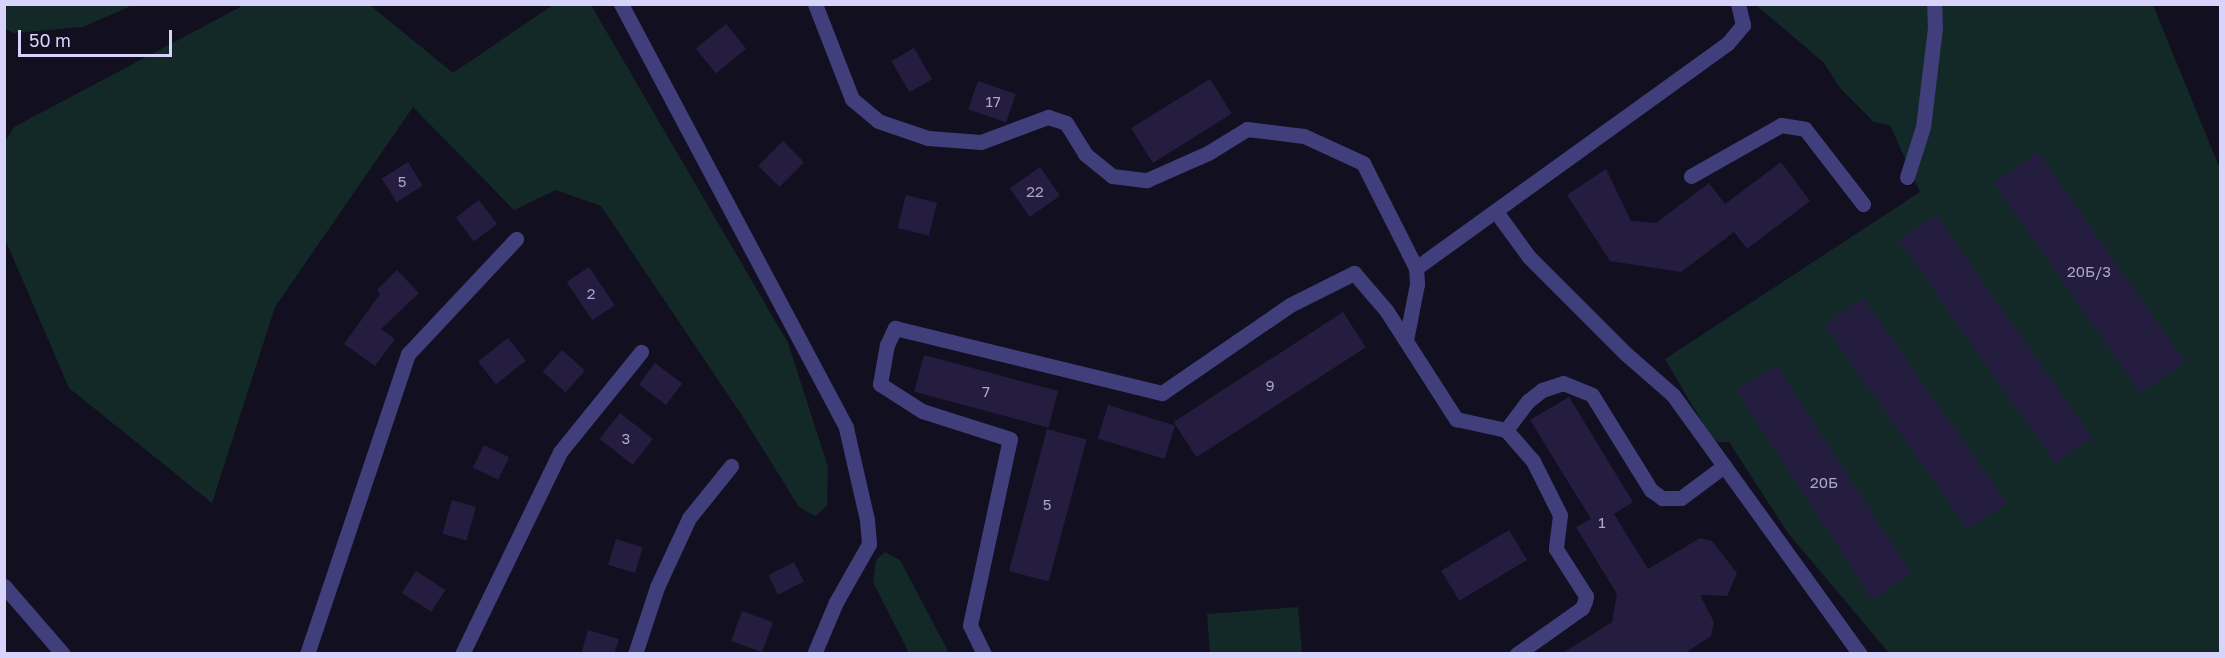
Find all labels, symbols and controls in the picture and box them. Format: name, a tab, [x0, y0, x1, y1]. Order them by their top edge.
scale bar	[21, 18, 176, 56]
text: 50 m	[29, 29, 71, 51]
house number: 17	[985, 93, 1001, 111]
house number: 5	[398, 173, 406, 191]
house number: 22	[1026, 183, 1044, 201]
house number: 20Б/3	[2067, 263, 2111, 281]
house number: 2	[587, 285, 595, 303]
house number: 9	[1265, 377, 1275, 395]
house number: 7	[982, 383, 990, 401]
house number: 3	[622, 430, 630, 448]
house number: 20Б	[1810, 474, 1838, 492]
house number: 5	[1043, 496, 1051, 514]
house number: 1	[1598, 514, 1606, 532]

